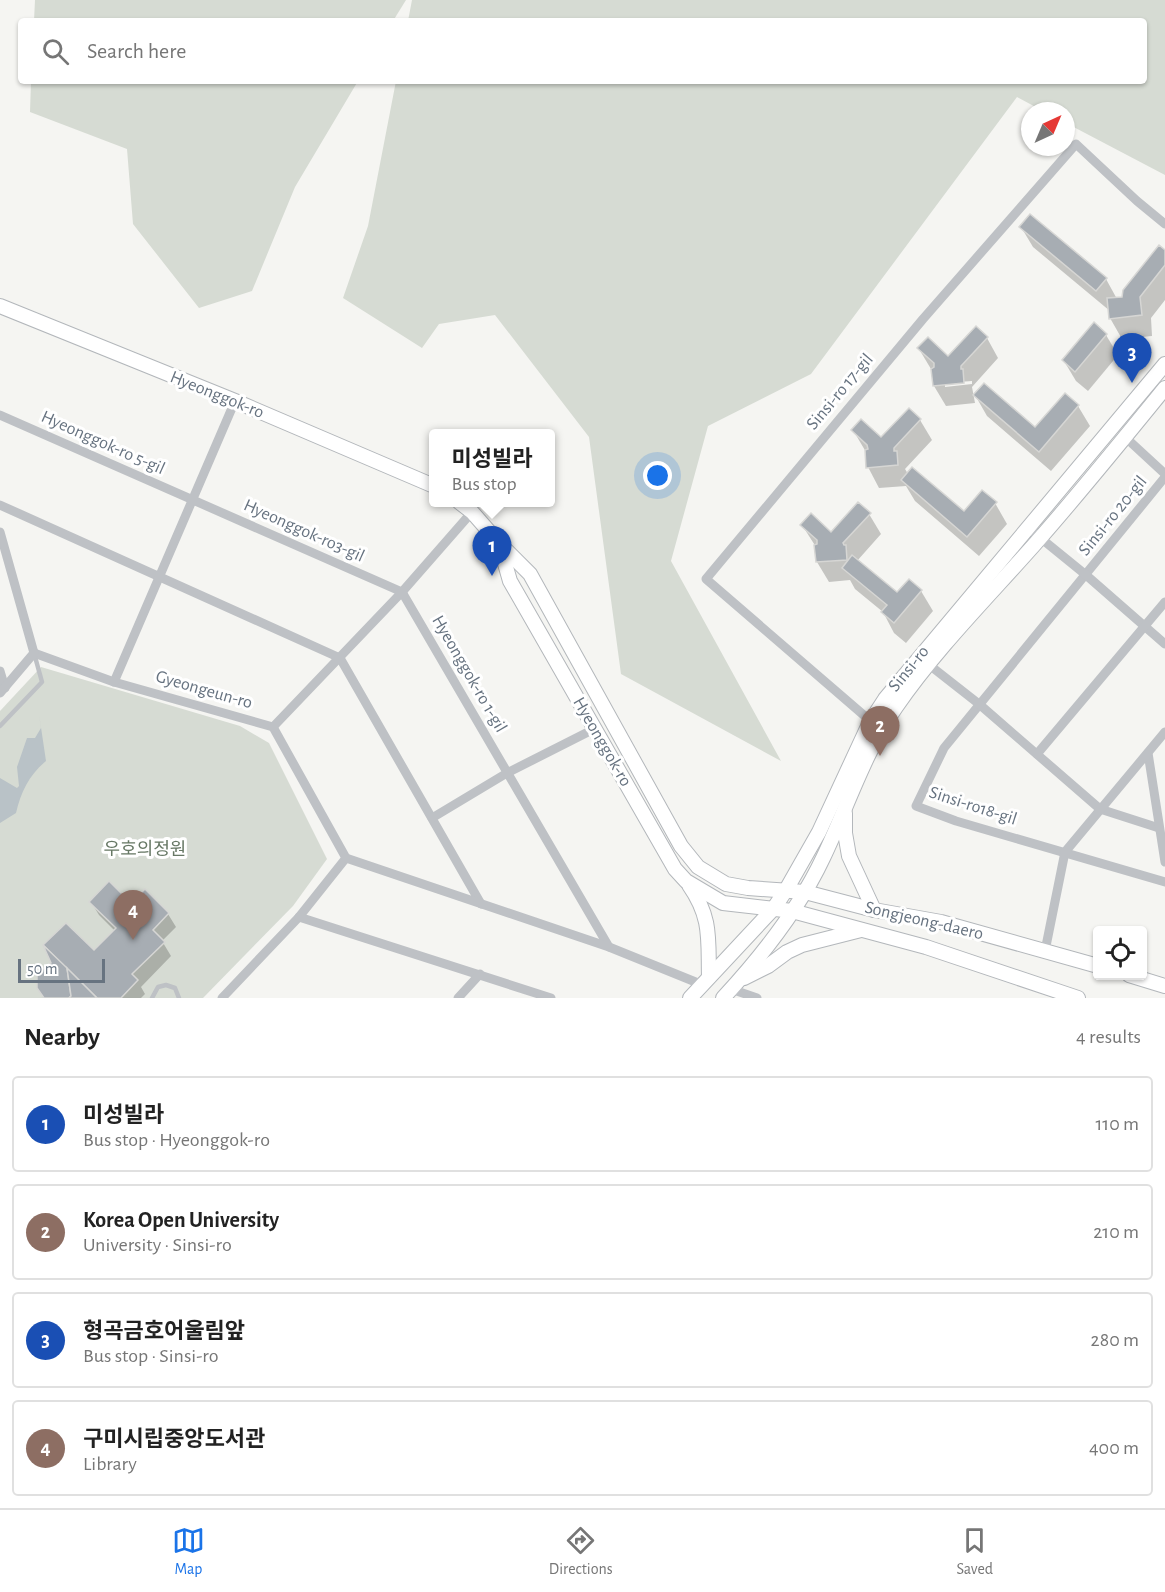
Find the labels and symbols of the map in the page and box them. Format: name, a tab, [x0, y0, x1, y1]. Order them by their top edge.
north arrow	[1021, 102, 1075, 156]
pin: 3	[1112, 334, 1152, 383]
street label: Sinsi-ro 17-gil	[803, 351, 877, 433]
street label: Hyeonggok-ro	[167, 368, 267, 422]
street label: Hyeonggok-ro 5-gil	[38, 408, 168, 478]
your location	[643, 461, 672, 490]
street label: Sinsi-ro 20-gil	[1075, 473, 1151, 559]
street label: Hyeonggok-ro3-gil	[241, 496, 367, 566]
pin: 1	[472, 526, 512, 576]
street label: Hyeonggok-ro 1-gil	[428, 612, 510, 736]
street label: Sinsi-ro	[885, 642, 933, 695]
street label: Gyeongeun-ro	[154, 668, 255, 712]
street label: Hyeonggok-ro	[569, 694, 635, 790]
pin: 2	[860, 706, 900, 756]
street label: Sinsi-ro18-gil	[927, 783, 1019, 829]
park label: 우호의정원	[104, 839, 186, 859]
pin: 4	[114, 890, 152, 940]
street label: Songjeong-daero	[863, 899, 985, 943]
scale bar	[18, 956, 105, 983]

